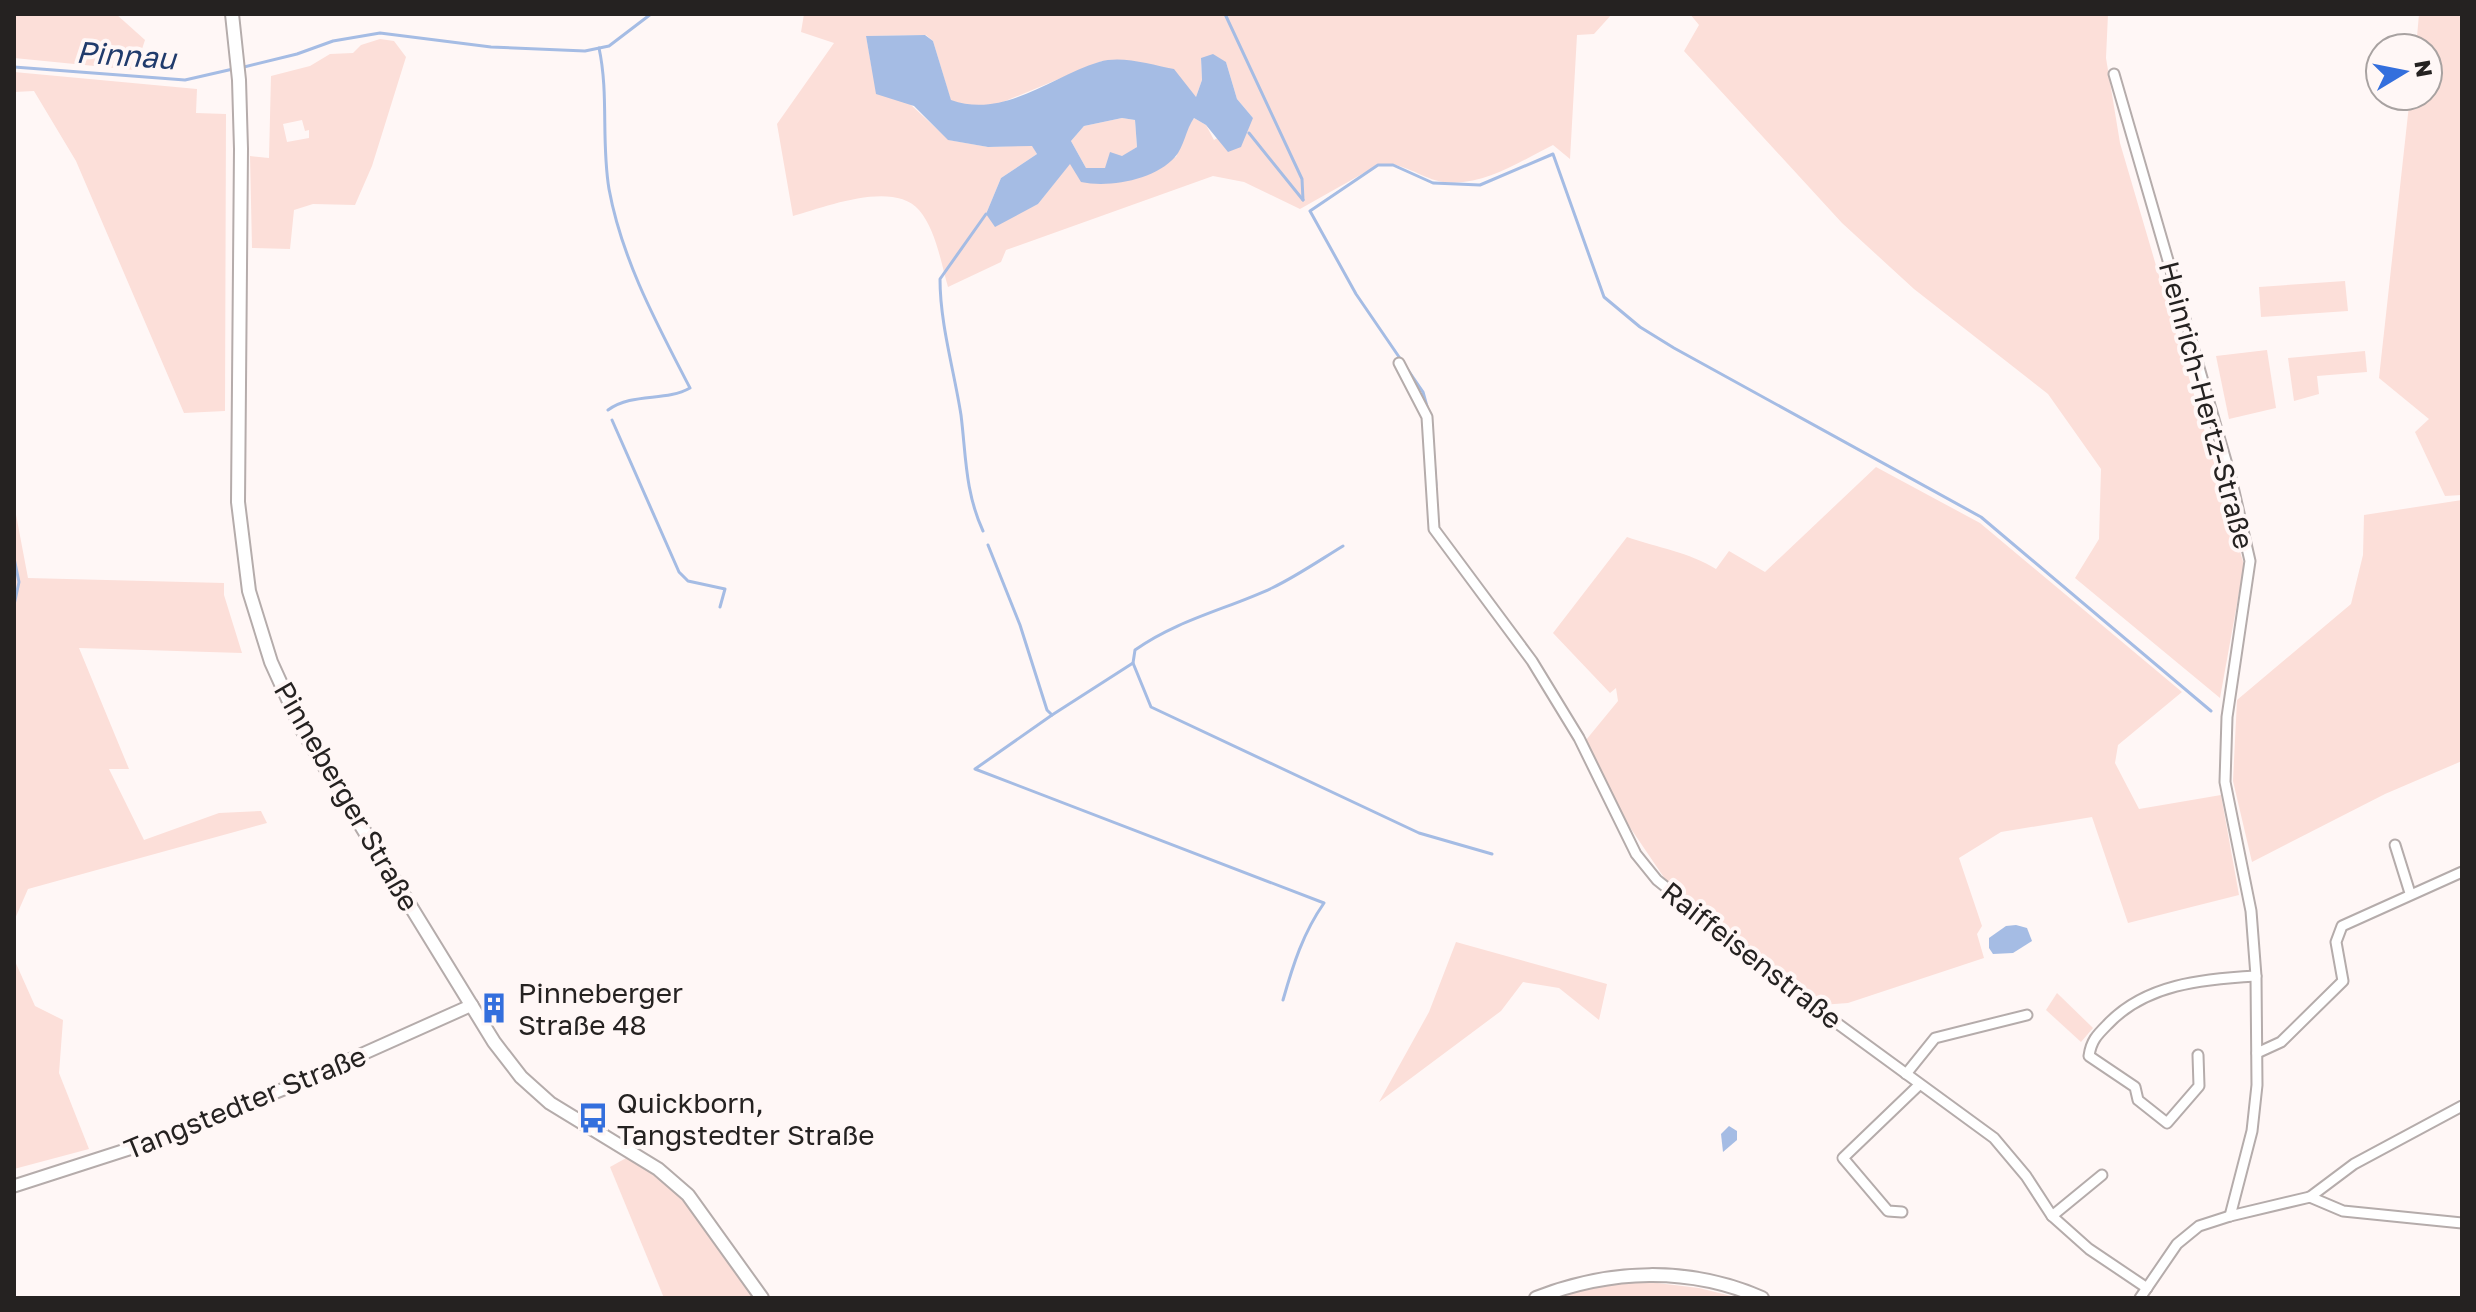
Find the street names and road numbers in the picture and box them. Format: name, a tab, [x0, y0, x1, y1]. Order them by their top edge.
street label: Heinrich-Hertz-Straße	[2153, 258, 2261, 552]
street label: Pinneberger Straße	[268, 675, 426, 917]
street label: Raiffeisenstraße	[1655, 874, 1849, 1036]
street label: Tangstedter Straße	[119, 1038, 371, 1166]

